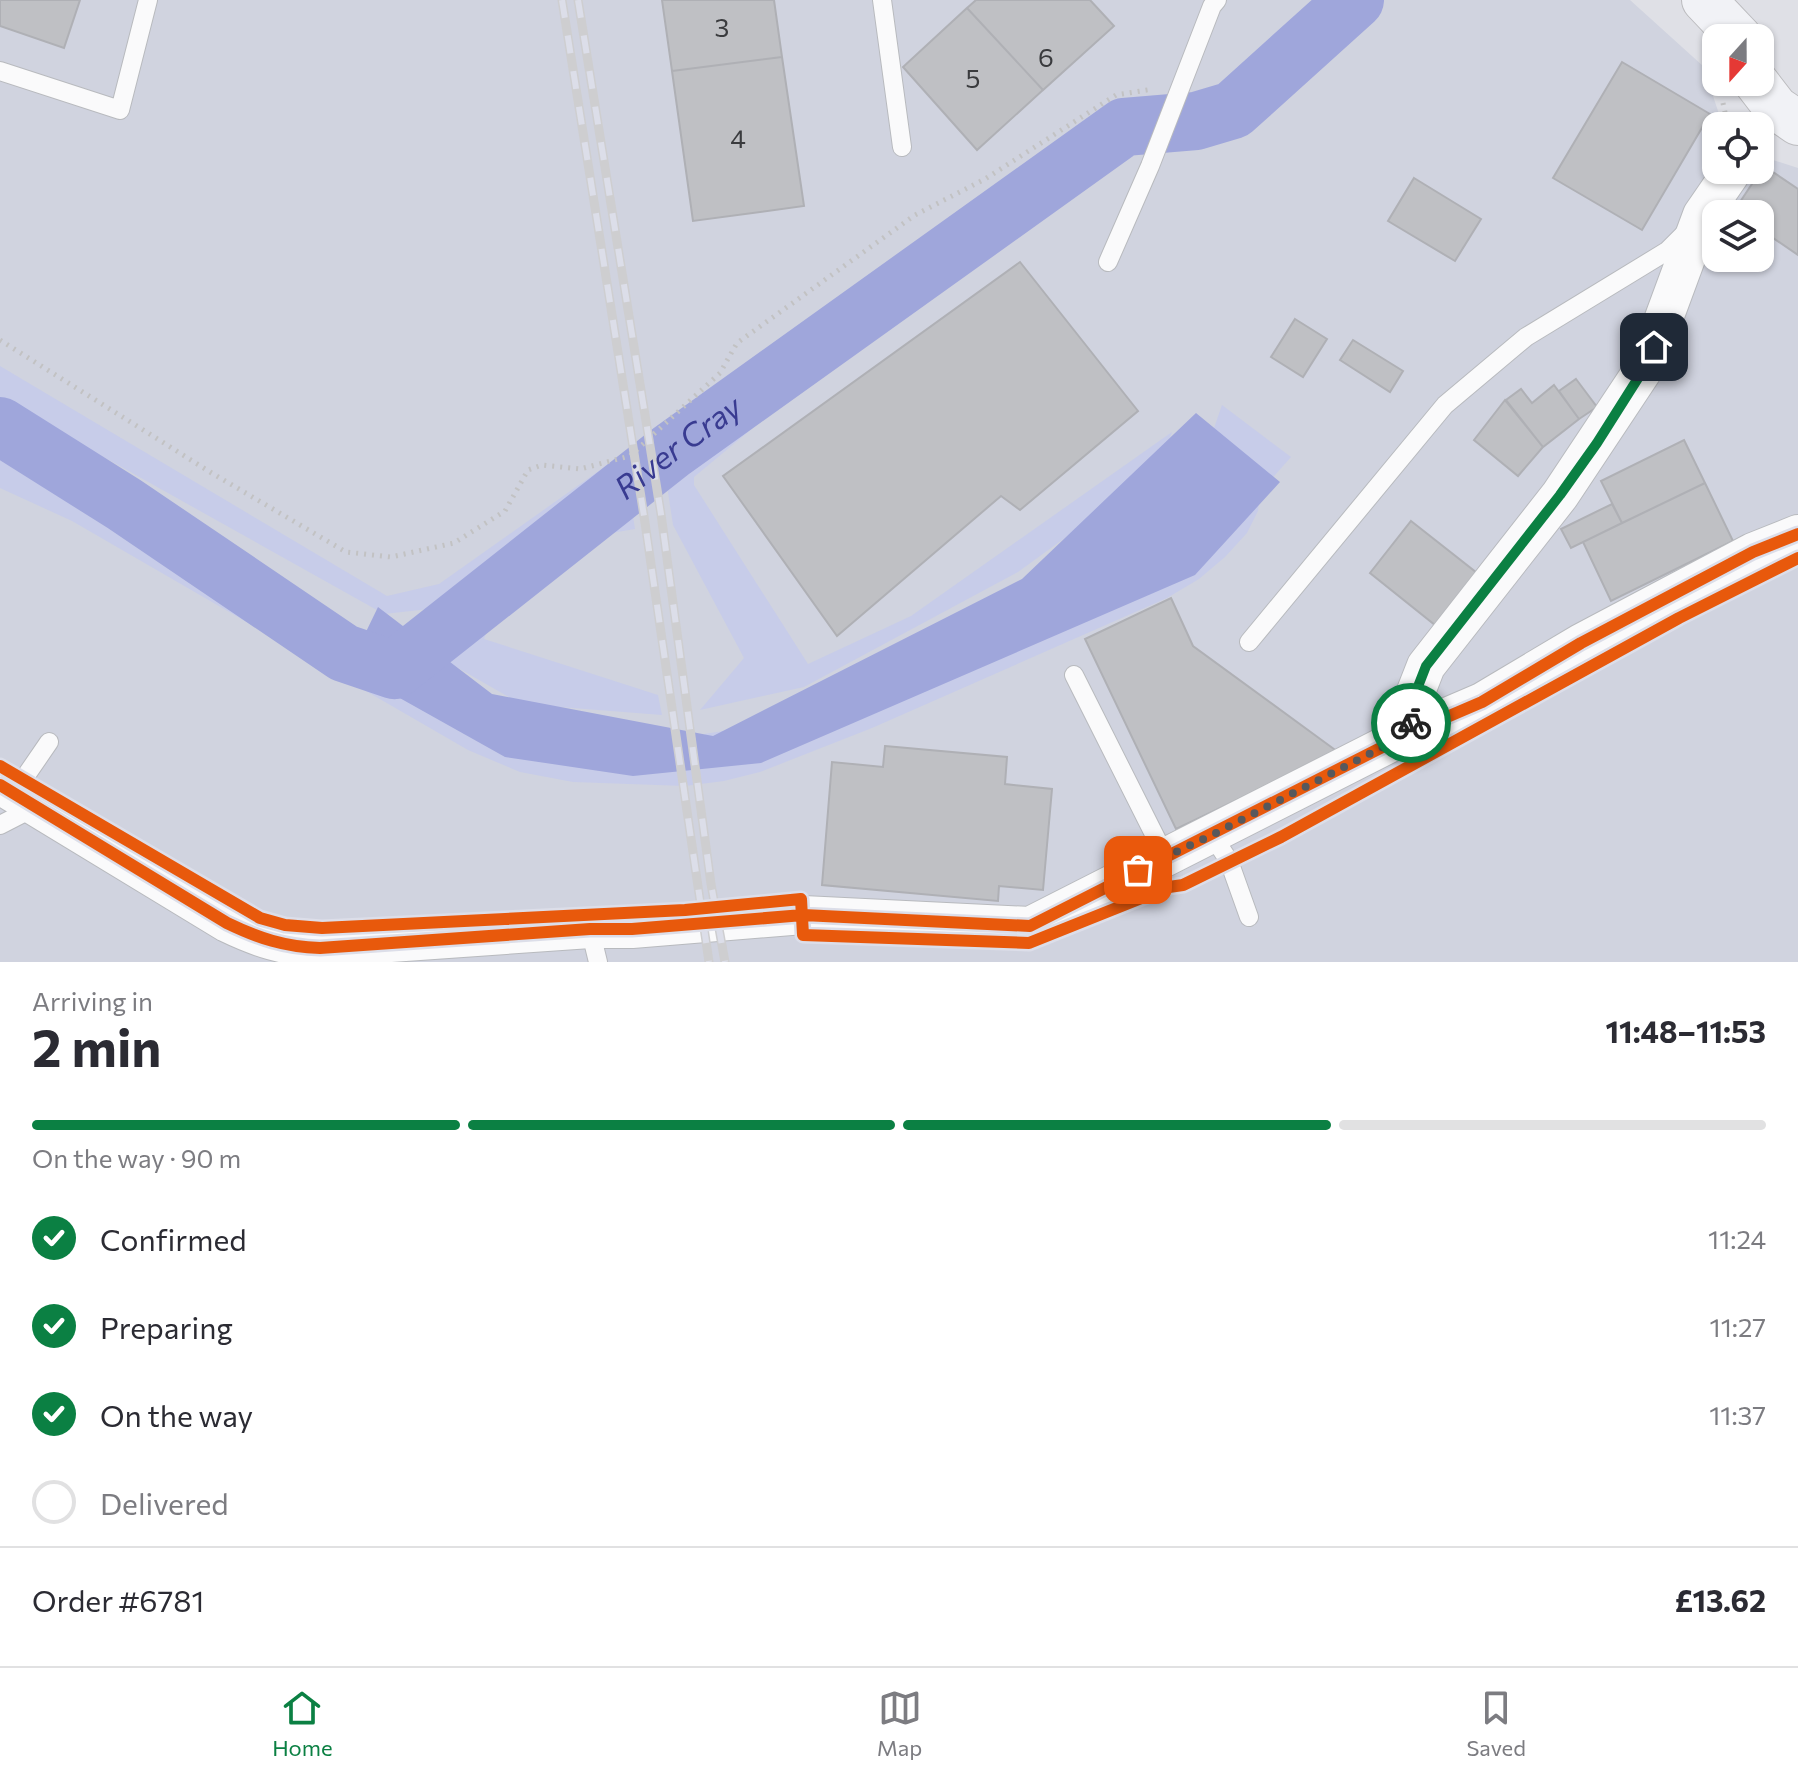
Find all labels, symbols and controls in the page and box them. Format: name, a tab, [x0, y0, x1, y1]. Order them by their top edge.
house number: 3	[715, 11, 729, 42]
north arrow	[1702, 24, 1774, 96]
map controls	[1702, 24, 1774, 272]
house number: 6	[1038, 41, 1054, 72]
house number: 5	[966, 62, 980, 93]
button: locate	[1702, 112, 1774, 184]
house number: 4	[730, 122, 746, 153]
button: layers	[1702, 200, 1774, 272]
pin	[1620, 313, 1688, 381]
icon: home	[1632, 325, 1676, 369]
water label: River Cray	[605, 385, 750, 506]
courier	[1371, 683, 1451, 763]
icon: bike	[1389, 701, 1433, 745]
pin	[1104, 836, 1172, 904]
icon: bag	[1116, 848, 1160, 892]
text: Arriving in	[32, 985, 153, 1016]
text: 11:48–11:53	[1605, 1012, 1766, 1049]
text: 2 min	[32, 1014, 161, 1078]
text: On the way · 90 m	[32, 1142, 241, 1173]
icon: check	[32, 1216, 76, 1260]
text: Confirmed	[100, 1220, 247, 1257]
text: 11:24	[1708, 1223, 1766, 1254]
icon: check	[32, 1304, 76, 1348]
text: Preparing	[100, 1308, 233, 1345]
text: 11:27	[1710, 1311, 1766, 1342]
icon: check	[32, 1392, 76, 1436]
text: On the way	[100, 1396, 253, 1433]
text: 11:37	[1709, 1399, 1766, 1430]
text: Delivered	[100, 1484, 229, 1521]
text: Order #6781	[32, 1581, 204, 1618]
text: £13.62	[1675, 1581, 1766, 1618]
tab: Home	[272, 1686, 333, 1761]
tab: Map	[877, 1686, 922, 1761]
tab: Saved	[1466, 1686, 1526, 1761]

